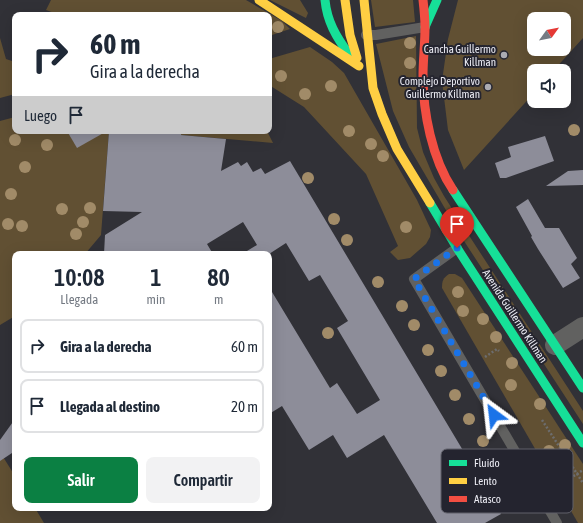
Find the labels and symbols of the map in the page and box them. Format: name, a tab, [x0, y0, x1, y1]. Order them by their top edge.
north arrow	[527, 12, 571, 56]
place label: Cancha Guillermo Killman	[424, 43, 496, 68]
marker: Cancha Guillermo Killman	[499, 50, 509, 60]
place label: Complejo Deportivo Guillermo Killman	[400, 75, 480, 100]
marker: Complejo Deportivo Guillermo Killman	[483, 82, 493, 92]
pin	[440, 207, 474, 248]
street label: Avenida Guillermo Killman	[480, 267, 550, 365]
position arrow	[473, 394, 515, 436]
legend	[441, 449, 573, 513]
text: Fluido	[474, 457, 500, 469]
text: Lento	[474, 475, 497, 487]
text: Atasco	[474, 493, 501, 505]

